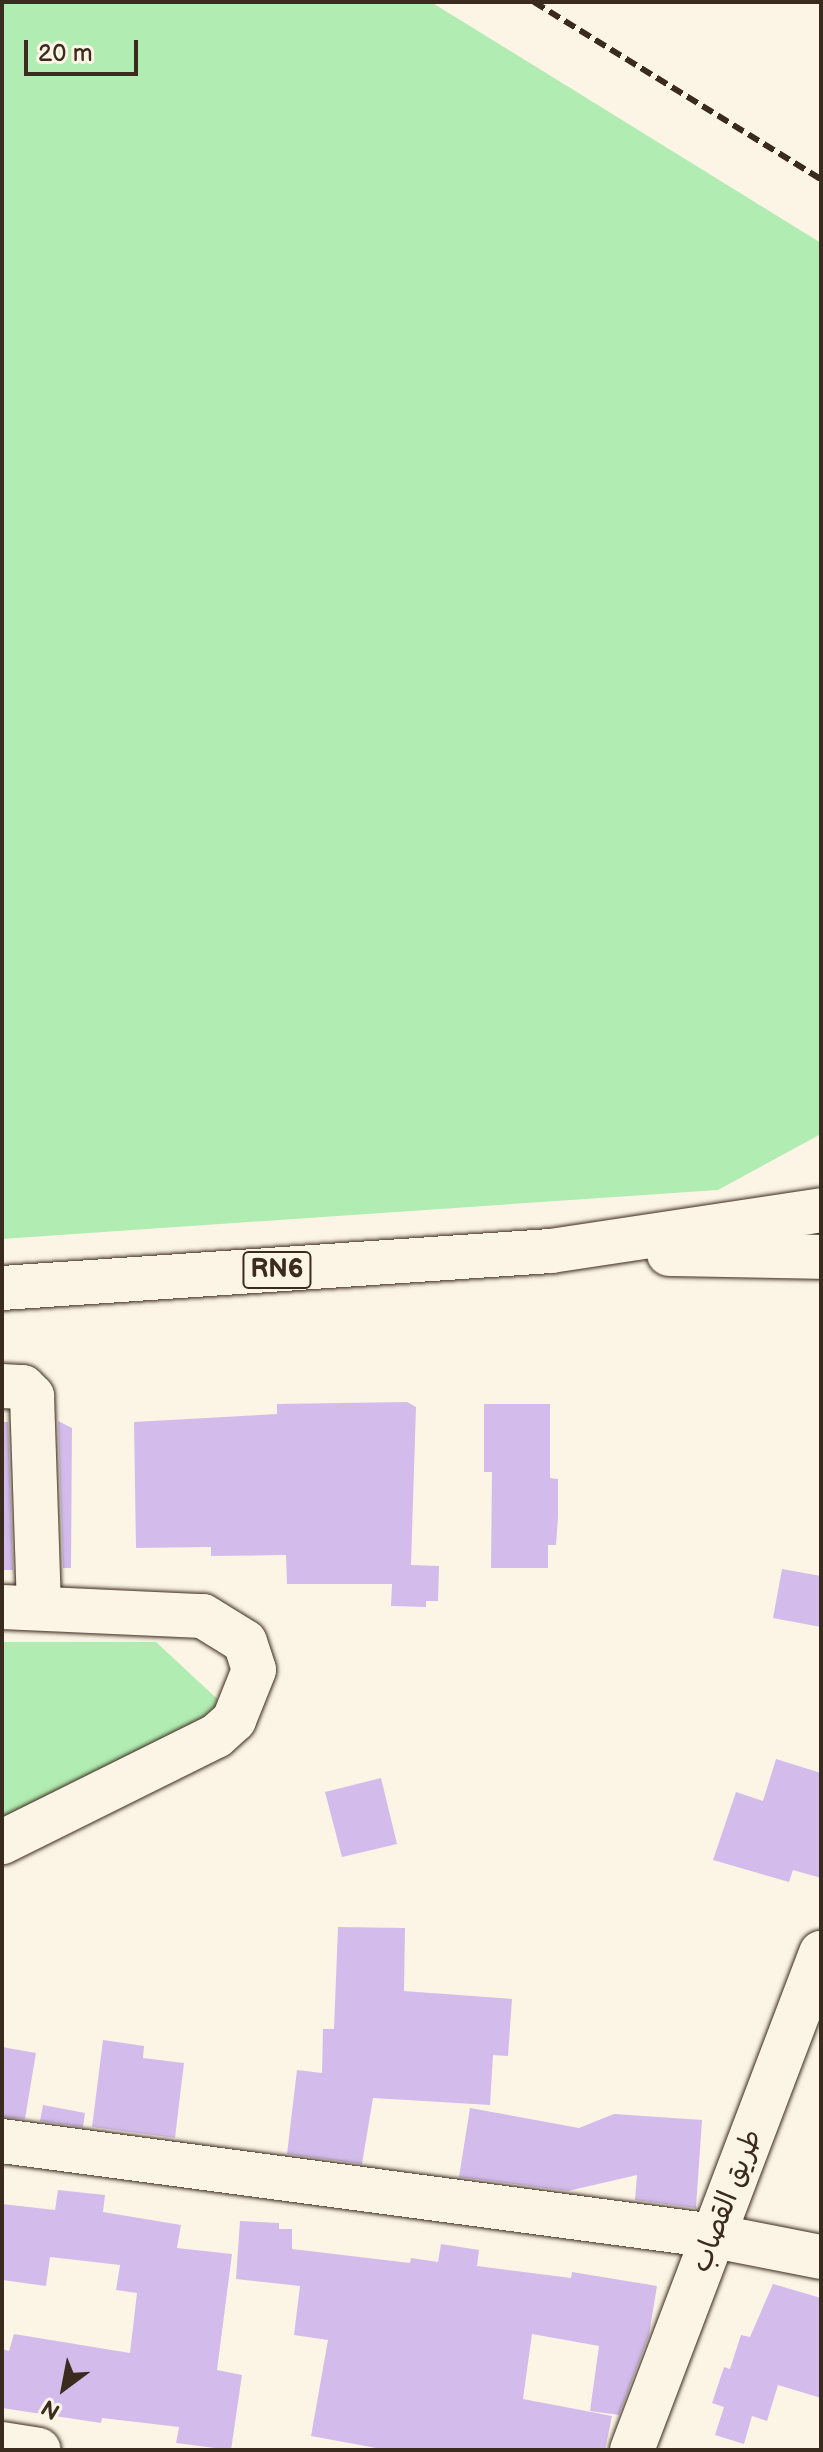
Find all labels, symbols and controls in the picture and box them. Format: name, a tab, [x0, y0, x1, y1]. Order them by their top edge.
scale bar	[28, 24, 142, 74]
text: 20 m	[38, 39, 93, 68]
road number: RN6	[241, 1248, 313, 1292]
street label: طريق القصاب	[684, 2125, 770, 2277]
north arrow	[24, 2348, 104, 2428]
text: N	[37, 2393, 65, 2425]

